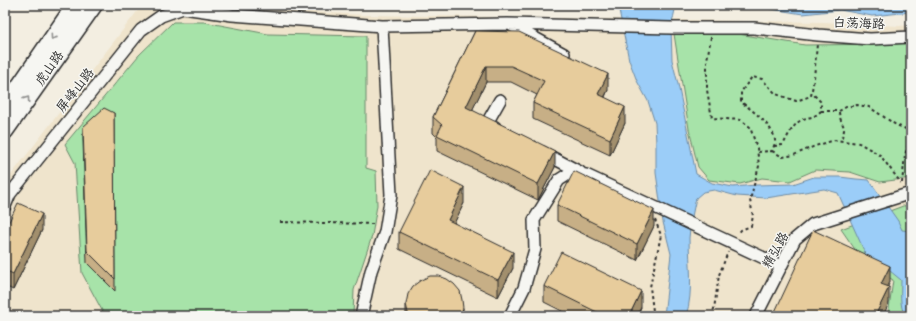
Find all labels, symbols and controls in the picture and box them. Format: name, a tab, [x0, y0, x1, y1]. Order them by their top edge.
street label: 白荡海路	[833, 15, 885, 31]
one-way arrow	[50, 33, 58, 40]
street label: 虎山路	[32, 48, 66, 88]
street label: 屏峰山路	[53, 65, 97, 115]
one-way arrow	[23, 96, 30, 103]
street label: 精弘路	[759, 229, 791, 271]

